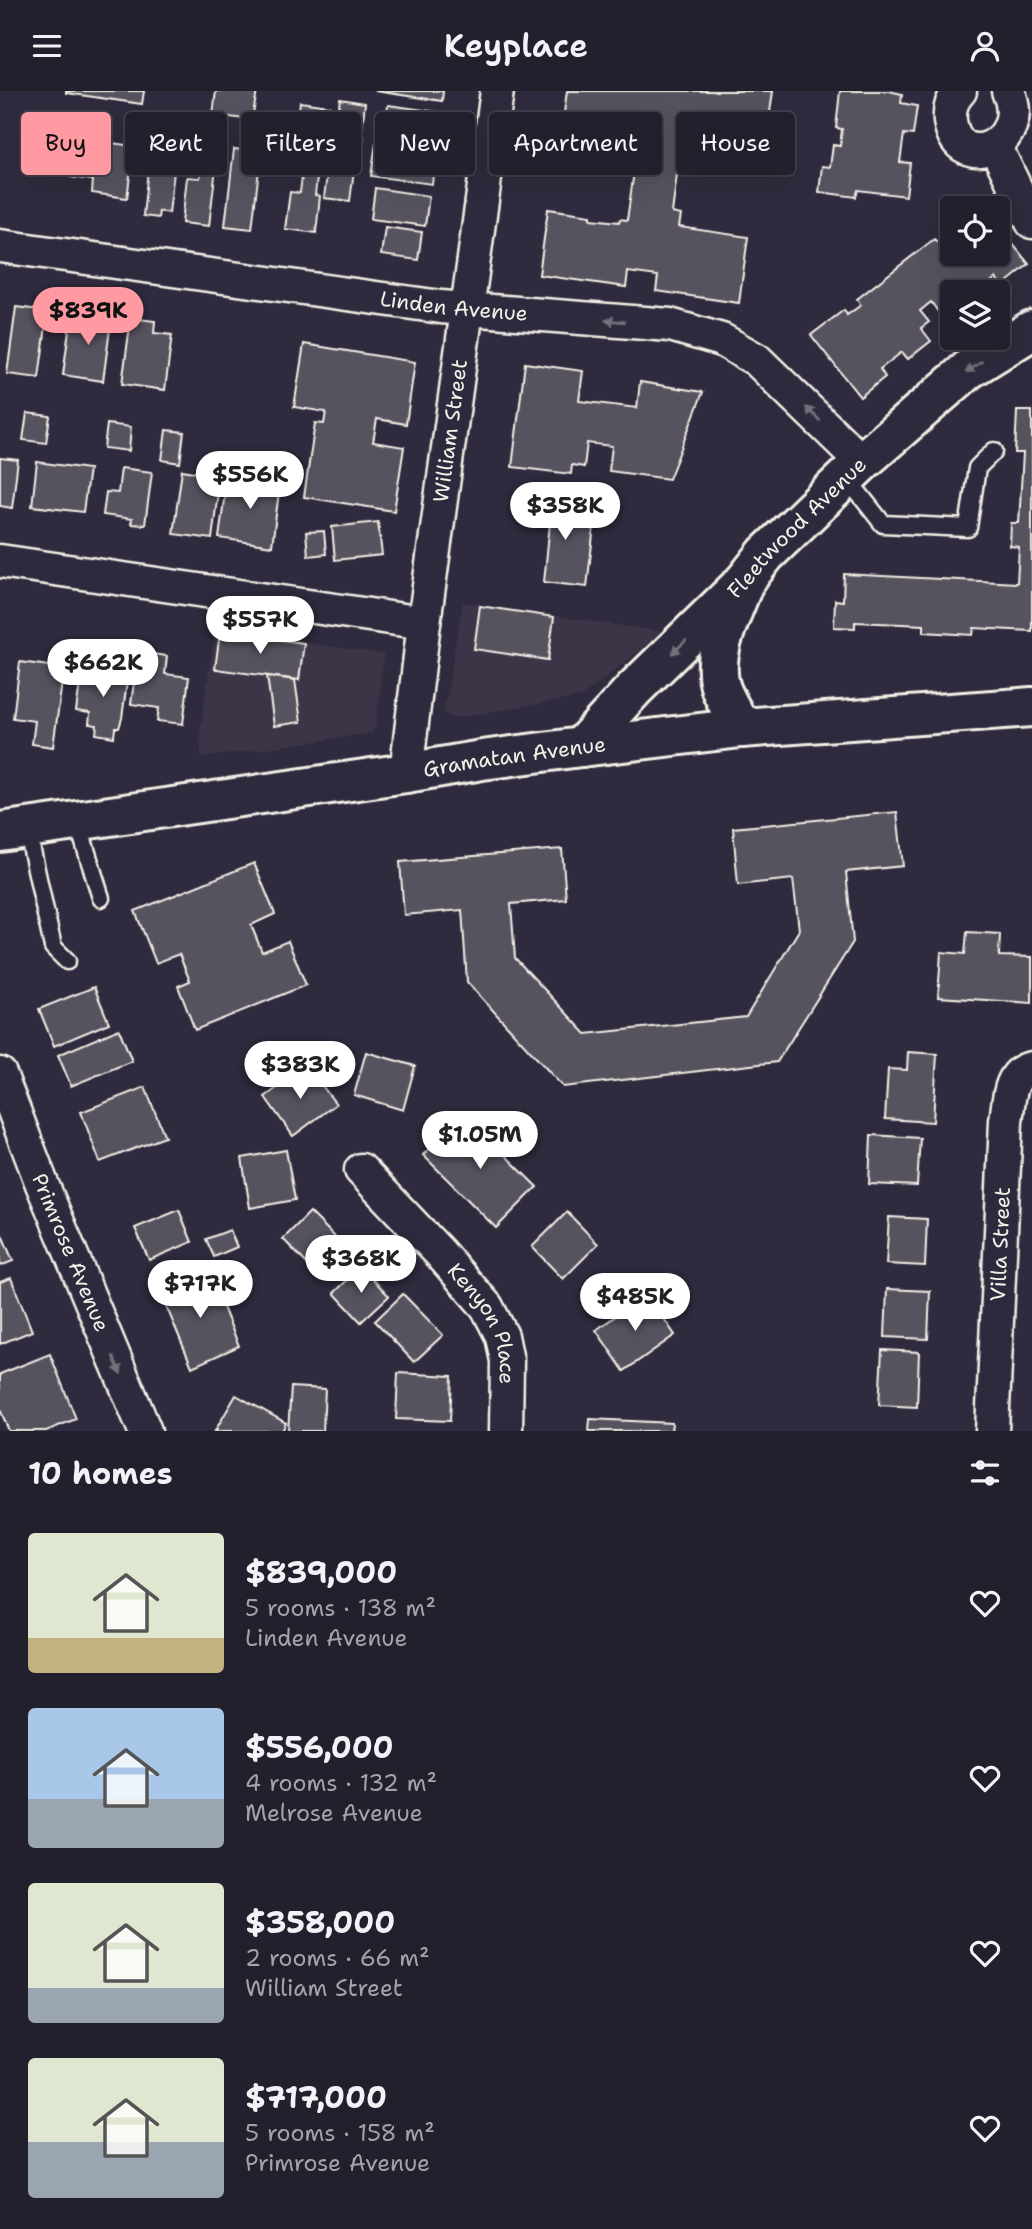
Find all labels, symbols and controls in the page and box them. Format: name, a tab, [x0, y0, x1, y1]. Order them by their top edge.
text: Keyplace	[444, 24, 588, 67]
icon: menu	[28, 27, 66, 65]
icon: person	[966, 27, 1004, 65]
chip: Buy	[21, 112, 111, 175]
chip: Rent	[125, 112, 227, 175]
chip: Filters	[241, 112, 361, 175]
chip: New	[375, 112, 475, 175]
chip: Apartment	[489, 112, 662, 175]
chip: House	[676, 112, 795, 175]
map controls	[940, 196, 1010, 350]
button: locate	[940, 196, 1010, 266]
button: layers	[940, 280, 1010, 350]
street label: Linden Avenue	[378, 285, 529, 328]
pin: $839K	[39, 287, 137, 347]
text: $839K	[49, 295, 127, 325]
one-way arrow	[604, 315, 626, 326]
street label: William Street	[427, 358, 474, 504]
one-way arrow	[965, 360, 984, 373]
one-way arrow	[805, 406, 822, 423]
pin: $556K	[201, 451, 299, 511]
street label: Fleetwood Avenue	[721, 451, 873, 605]
text: $556K	[212, 459, 288, 489]
pin: $358K	[516, 483, 614, 542]
text: $358K	[526, 490, 604, 520]
pin: $557K	[211, 596, 309, 656]
text: $557K	[222, 604, 298, 634]
one-way arrow	[670, 638, 687, 655]
pin: $662K	[54, 639, 152, 699]
text: $662K	[63, 647, 143, 677]
street label: Gramatan Avenue	[421, 730, 607, 784]
pin: $383K	[251, 1041, 349, 1101]
text: $383K	[260, 1049, 340, 1079]
pin: $1.05M	[423, 1111, 537, 1171]
text: $1.05M	[438, 1119, 522, 1149]
street label: Primrose Avenue	[25, 1169, 116, 1336]
street label: Villa Street	[984, 1186, 1017, 1302]
pin: $368K	[312, 1235, 410, 1295]
text: $368K	[321, 1243, 401, 1273]
street label: Kenyon Place	[441, 1257, 521, 1385]
pin: $717K	[151, 1261, 249, 1320]
text: $717K	[164, 1268, 236, 1298]
pin: $485K	[586, 1273, 684, 1333]
text: $485K	[596, 1281, 674, 1311]
one-way arrow	[112, 1354, 123, 1375]
text: 10 homes	[28, 1453, 173, 1494]
icon: filters	[966, 1454, 1004, 1492]
text: $839,000	[245, 1552, 397, 1593]
icon: home	[84, 1561, 168, 1645]
icon: heart	[966, 1584, 1004, 1622]
text: 5 rooms · 138 m²	[245, 1593, 436, 1623]
text: Linden Avenue	[245, 1623, 407, 1653]
text: $556,000	[245, 1727, 394, 1768]
icon: home	[84, 1736, 168, 1820]
icon: heart	[966, 1759, 1004, 1797]
text: 4 rooms · 132 m²	[245, 1768, 437, 1798]
text: Melrose Avenue	[245, 1798, 423, 1828]
text: $358,000	[245, 1902, 395, 1943]
icon: home	[84, 1911, 168, 1995]
icon: heart	[966, 1934, 1004, 1972]
text: 2 rooms · 66 m²	[245, 1943, 430, 1973]
text: William Street	[245, 1973, 403, 2003]
text: $717,000	[245, 2077, 387, 2118]
icon: home	[84, 2086, 168, 2170]
icon: heart	[966, 2109, 1004, 2147]
text: 5 rooms · 158 m²	[245, 2118, 435, 2148]
text: Primrose Avenue	[245, 2148, 430, 2178]

